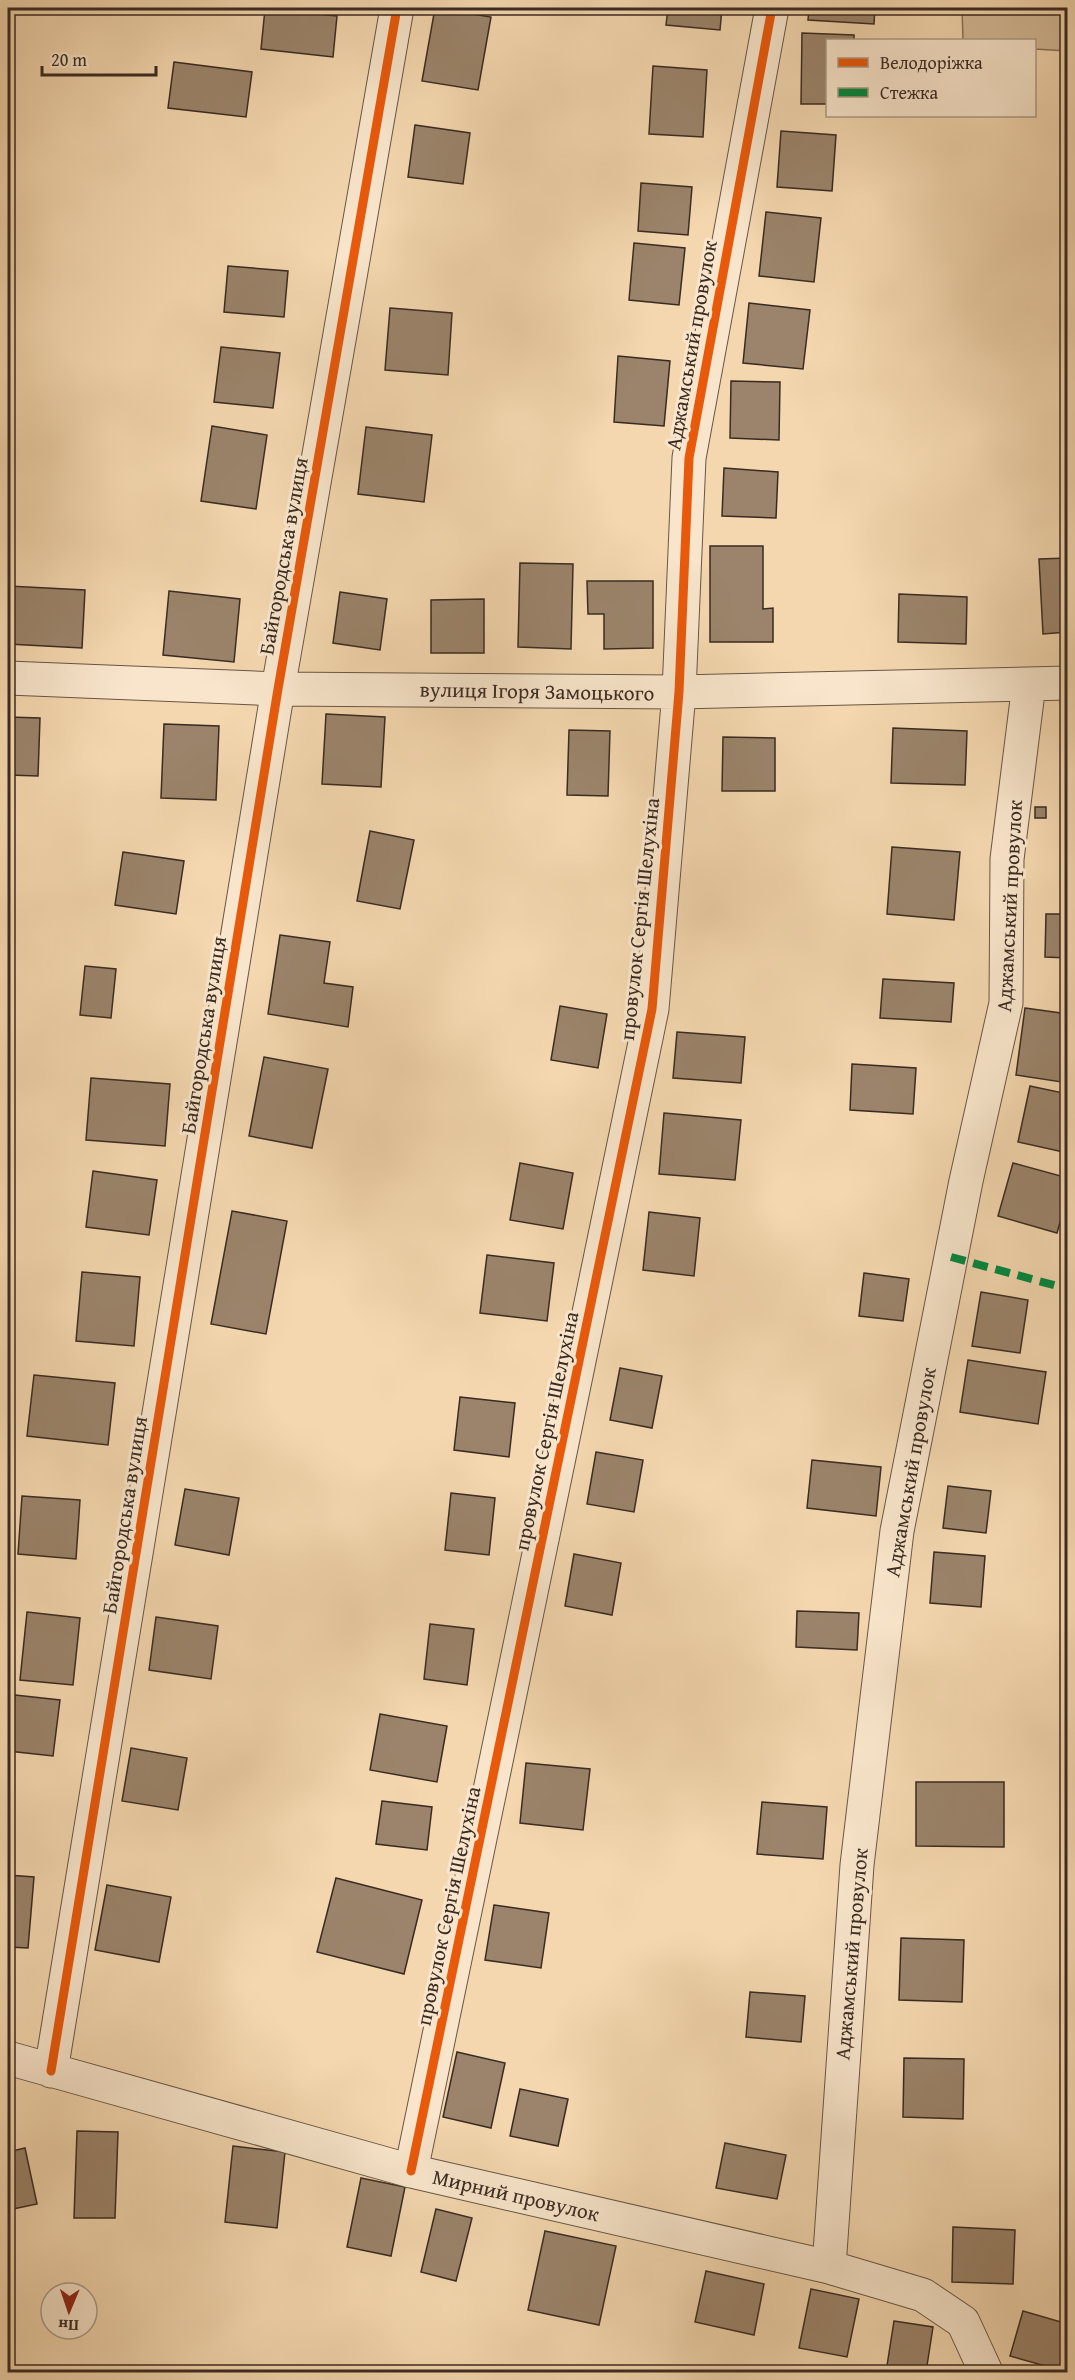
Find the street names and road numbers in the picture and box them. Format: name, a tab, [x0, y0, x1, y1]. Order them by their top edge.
street label: Аджамський провулок	[657, 238, 725, 452]
street label: Байгородська вулиця	[250, 455, 316, 657]
street label: вулиця Ігоря Замоцького	[419, 673, 655, 709]
street label: провулок Сергія Шелухіна	[611, 796, 667, 1042]
street label: Аджамський провулок	[988, 799, 1030, 1013]
street label: Байгородська вулиця	[172, 934, 234, 1136]
street label: провулок Сергія Шелухіна	[505, 1309, 587, 1553]
street label: Аджамський провулок	[876, 1365, 944, 1579]
street label: Байгородська вулиця	[93, 1414, 155, 1616]
street label: провулок Сергія Шелухіна	[407, 1784, 489, 2028]
street label: Аджамський провулок	[826, 1847, 876, 2061]
street label: Мирний провулок	[430, 2161, 602, 2229]

